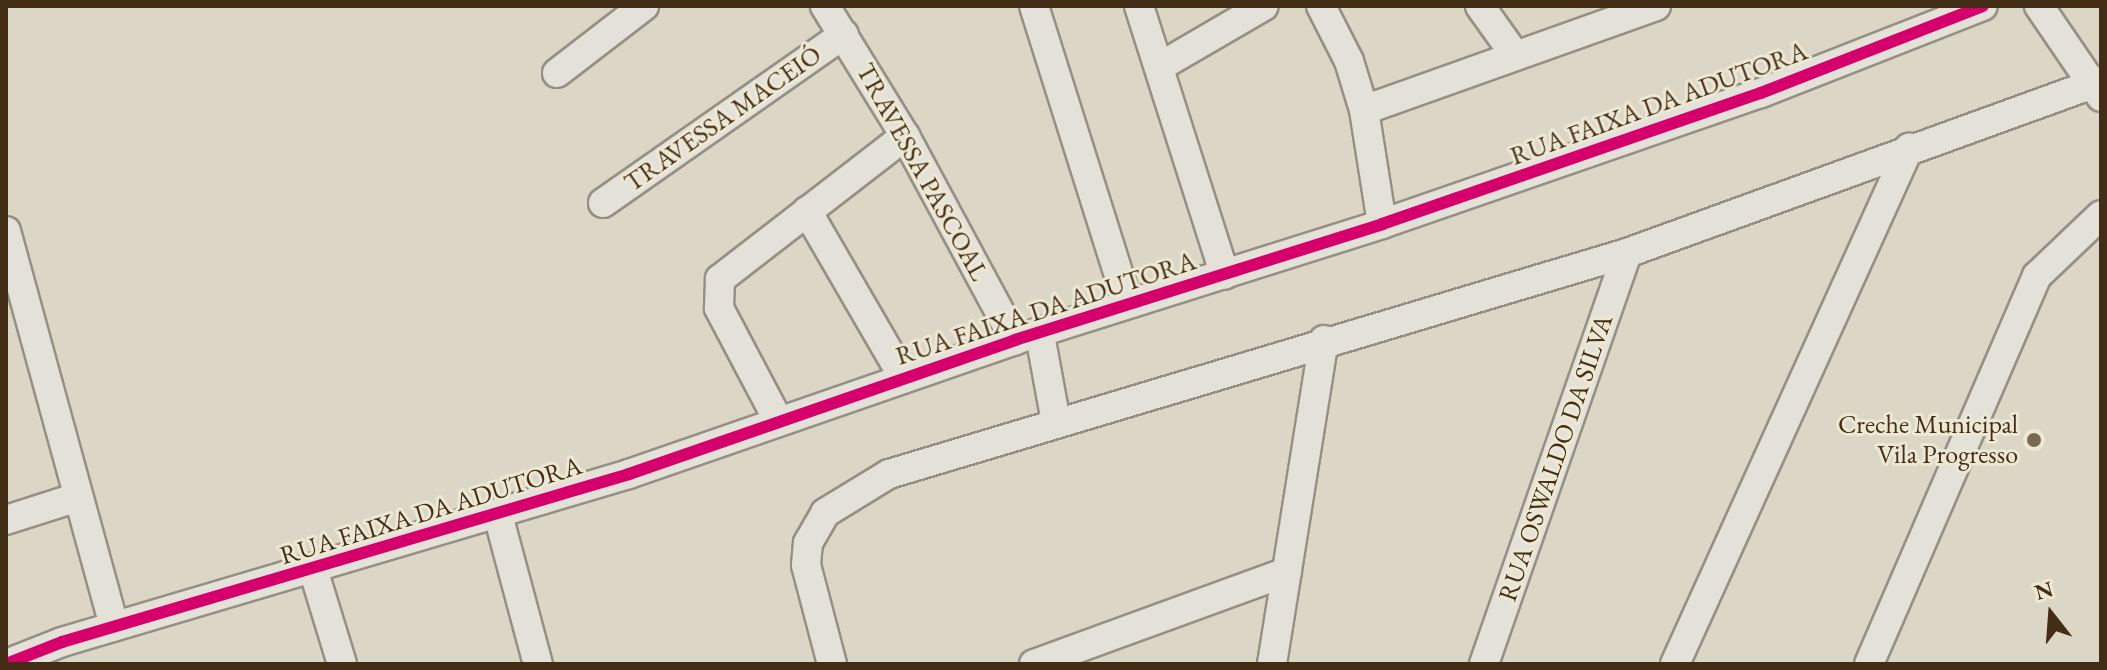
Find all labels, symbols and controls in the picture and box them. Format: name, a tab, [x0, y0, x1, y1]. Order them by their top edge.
street label: RUA FAIXA DA ADUTORA	[1506, 36, 1812, 172]
street label: TRAVESSA MACEIÓ	[618, 39, 828, 199]
street label: TRAVESSA PASCOAL	[849, 58, 995, 286]
street label: RUA FAIXA DA ADUTORA	[892, 246, 1200, 372]
street label: RUA OSWALDO DA SILVA	[1492, 310, 1620, 606]
place label: Creche Municipal Vila Progresso	[1838, 409, 2018, 470]
marker: Creche Municipal Vila Progresso	[2025, 431, 2043, 449]
street label: RUA FAIXA DA ADUTORA	[276, 450, 586, 572]
north arrow	[2011, 574, 2091, 654]
text: N	[2031, 574, 2057, 607]

